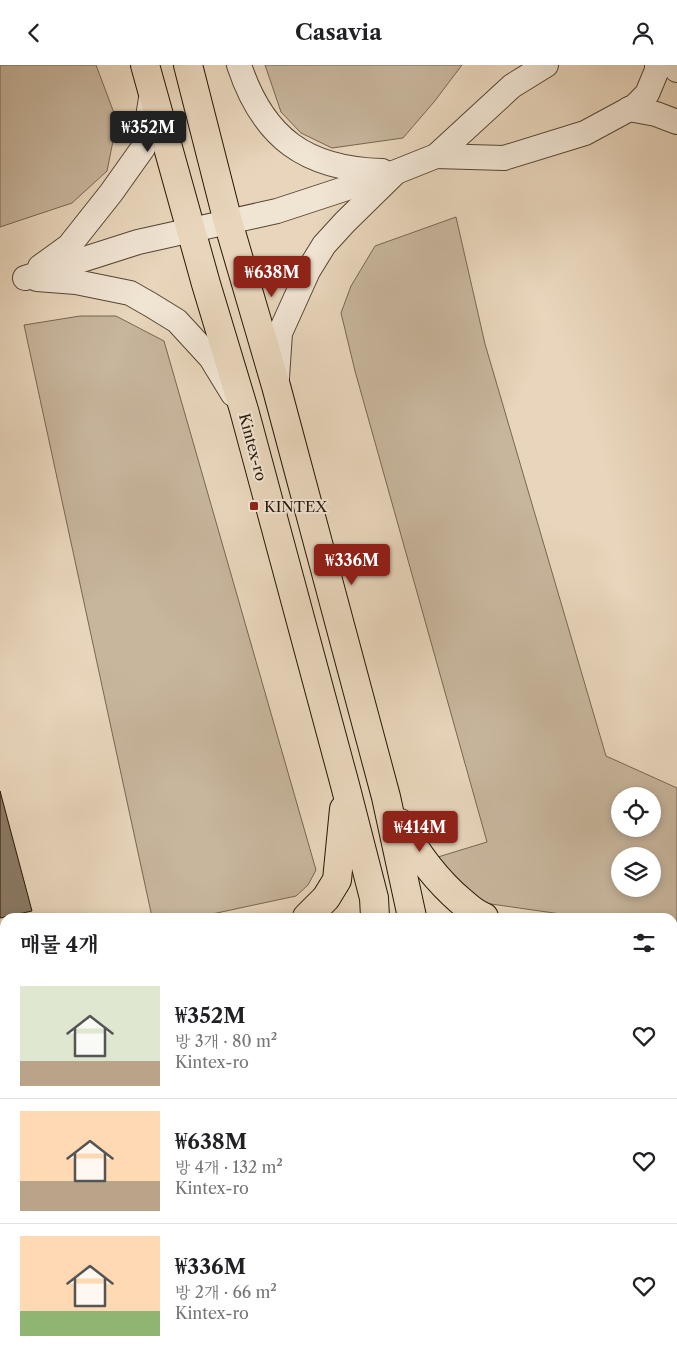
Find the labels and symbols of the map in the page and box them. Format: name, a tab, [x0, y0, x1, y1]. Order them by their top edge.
pin: ₩352M	[113, 111, 183, 153]
pin: ₩638M	[237, 255, 307, 298]
street label: Kintex-ro	[235, 411, 271, 483]
place label: KINTEX	[264, 497, 327, 516]
marker: KINTEX	[248, 500, 260, 512]
pin: ₩336M	[317, 543, 387, 586]
pin: ₩414M	[385, 811, 455, 853]

